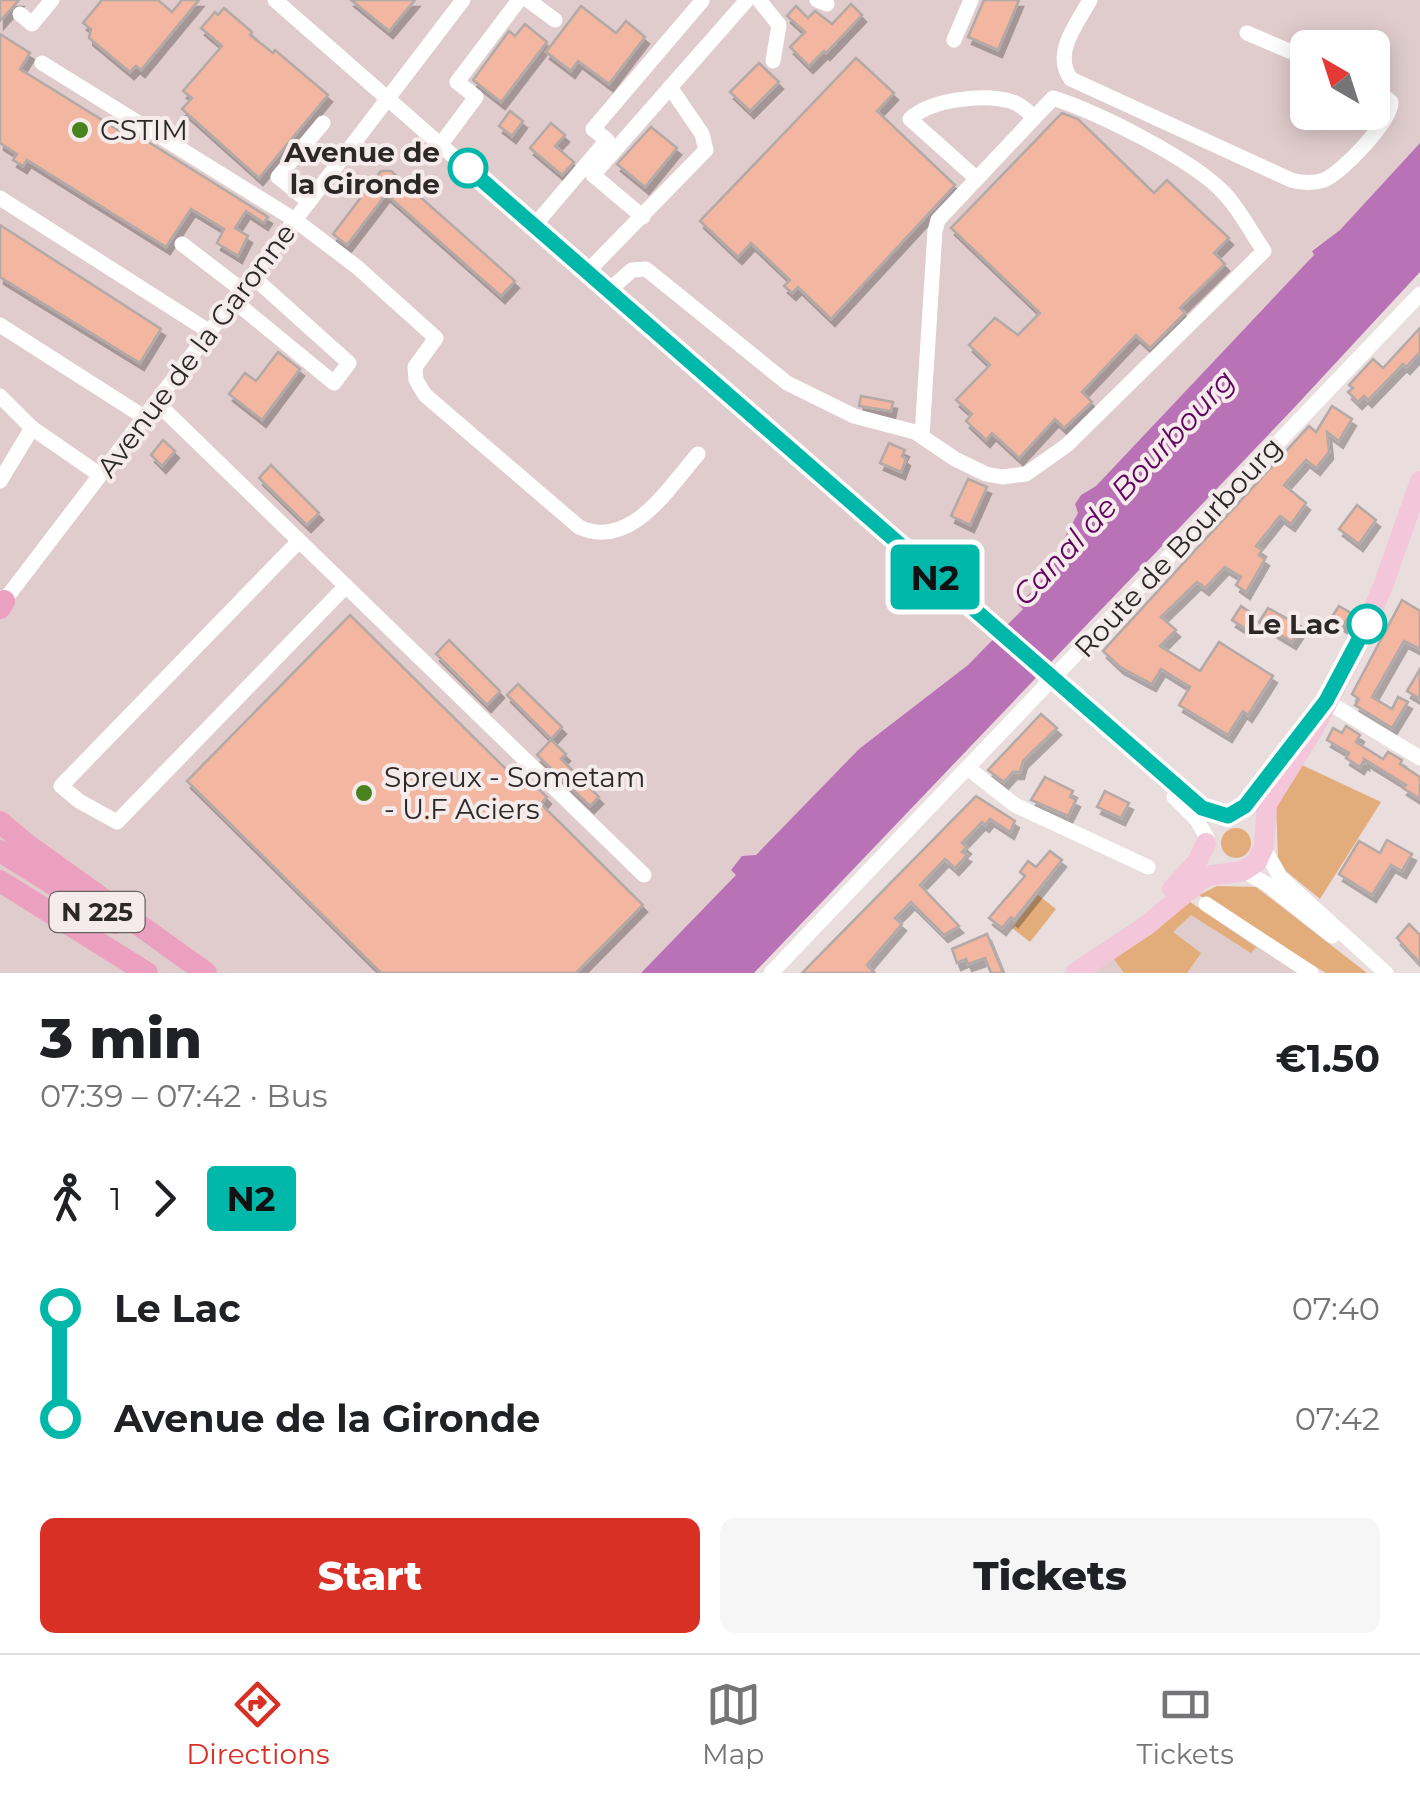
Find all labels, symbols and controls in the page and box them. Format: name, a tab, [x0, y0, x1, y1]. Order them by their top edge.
north arrow	[1290, 30, 1390, 130]
map controls	[1290, 30, 1390, 130]
place label: CSTIM	[100, 113, 188, 147]
marker: CSTIM	[69, 119, 91, 141]
place label: Avenue de la Gironde	[283, 135, 440, 201]
marker: Avenue de la Gironde	[449, 149, 487, 187]
street label: Avenue de la Garonne	[89, 216, 303, 484]
water label: Canal de Bourbourg	[1005, 362, 1243, 613]
street label: Route de Bourbourg	[1067, 430, 1289, 664]
line badge: N2	[890, 544, 980, 610]
text: N2	[911, 556, 959, 599]
marker: Le Lac	[1348, 605, 1386, 643]
place label: Le Lac	[1247, 607, 1340, 641]
place label: Spreux - Sometam - U.F Aciers	[384, 760, 646, 826]
marker: Spreux - Sometam - U.F Aciers	[353, 782, 375, 804]
road number: N 225	[49, 892, 144, 932]
text: 3 min	[40, 1005, 202, 1072]
text: €1.50	[1276, 1035, 1380, 1082]
text: 07:39 – 07:42 · Bus	[40, 1076, 328, 1115]
icon: walk	[40, 1171, 95, 1226]
icon: forward	[137, 1171, 192, 1226]
text: N2	[227, 1177, 276, 1220]
text: 1	[110, 1179, 122, 1218]
text: Le Lac	[114, 1285, 241, 1332]
text: 07:40	[1292, 1289, 1380, 1328]
text: Avenue de la Gironde	[114, 1395, 540, 1442]
text: 07:42	[1295, 1399, 1380, 1438]
button: Start	[40, 1518, 700, 1633]
button: Tickets	[720, 1518, 1380, 1633]
tab: Directions	[186, 1677, 330, 1771]
tab: Map	[702, 1677, 764, 1771]
tab: Tickets	[1137, 1677, 1234, 1771]

